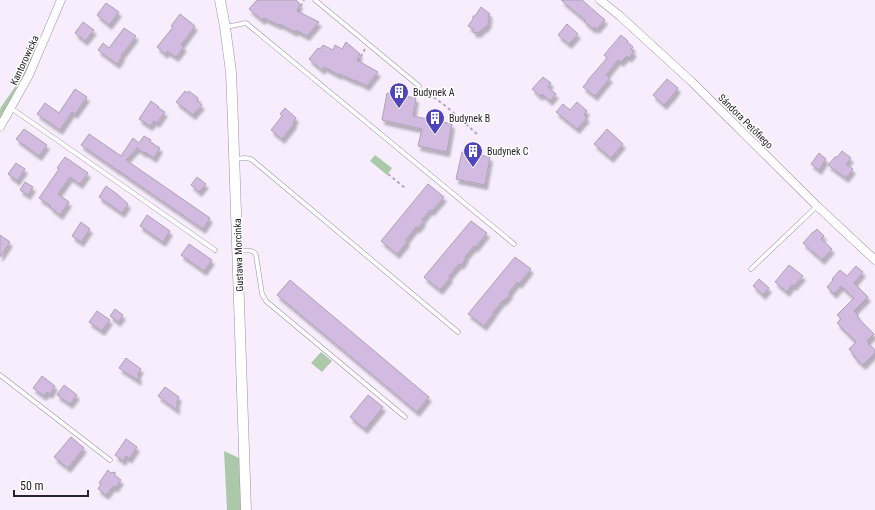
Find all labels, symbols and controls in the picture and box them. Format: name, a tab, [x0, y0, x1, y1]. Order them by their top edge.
street label: Kantorowicka	[8, 33, 41, 87]
building icon: Budynek A	[388, 81, 410, 109]
place label: Budynek A	[413, 87, 455, 98]
street label: Sándora Petőfiego	[716, 92, 775, 151]
building icon: Budynek B	[424, 107, 446, 135]
place label: Budynek B	[449, 113, 490, 124]
building icon: Budynek C	[462, 140, 484, 168]
place label: Budynek C	[487, 146, 529, 157]
street label: Gustawa Morcinka	[232, 218, 245, 292]
scale bar	[14, 472, 88, 498]
text: 50 m	[20, 479, 44, 493]

